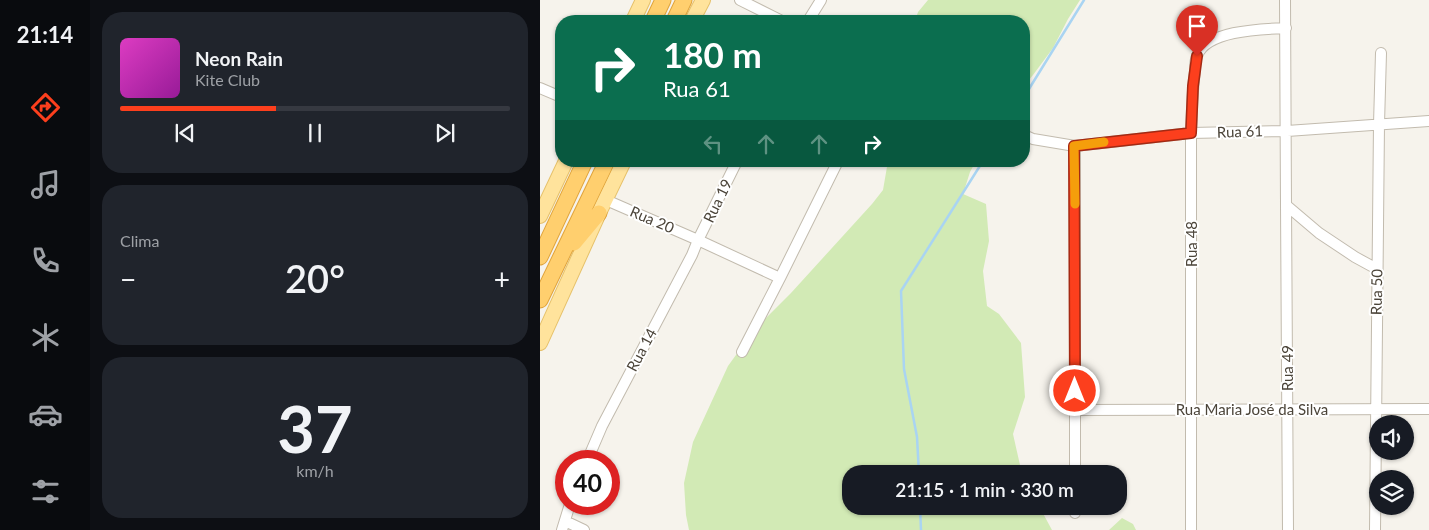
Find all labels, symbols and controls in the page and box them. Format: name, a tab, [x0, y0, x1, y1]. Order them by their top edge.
pin	[1176, 5, 1218, 56]
icon: arrive	[1183, 12, 1211, 40]
text: 21:14	[17, 21, 73, 48]
text: 180 m	[663, 33, 762, 75]
icon: right	[580, 35, 645, 100]
text: Neon Rain	[195, 47, 283, 70]
text: Kite Club	[195, 70, 260, 89]
text: Rua 61	[663, 75, 731, 102]
icon: directions	[28, 90, 63, 125]
icon: previous	[171, 119, 199, 147]
icon: pause	[301, 119, 329, 147]
icon: next	[431, 119, 459, 147]
street label: Rua 61	[1217, 121, 1263, 141]
icon: left	[699, 130, 727, 158]
icon: ahead	[752, 130, 780, 158]
icon: ahead	[805, 130, 833, 158]
icon: right	[858, 130, 886, 158]
icon: music	[28, 167, 63, 202]
street label: Rua 19	[699, 176, 735, 225]
street label: Rua 20	[628, 202, 677, 236]
street label: Rua 48	[1182, 221, 1200, 267]
text: Clima	[120, 231, 159, 250]
icon: phone	[28, 243, 63, 278]
text: 20°	[285, 255, 345, 301]
text: −	[120, 262, 136, 296]
text: +	[494, 262, 510, 296]
street label: Rua 50	[1367, 268, 1385, 315]
icon: climate	[28, 320, 63, 355]
street label: Rua 14	[622, 325, 660, 374]
street label: Rua 49	[1278, 345, 1296, 391]
position arrow	[1048, 364, 1100, 416]
text: 37	[277, 389, 353, 467]
icon: car	[28, 397, 63, 432]
street label: Rua Maria José da Silva	[1176, 400, 1328, 418]
map controls	[1369, 415, 1414, 515]
button: sound	[1369, 415, 1414, 460]
speed limit sign: 40	[555, 450, 620, 515]
text: km/h	[296, 461, 334, 480]
button: layers	[1369, 470, 1414, 515]
icon: filters	[28, 474, 63, 509]
text: 21:15 · 1 min · 330 m	[895, 478, 1074, 501]

